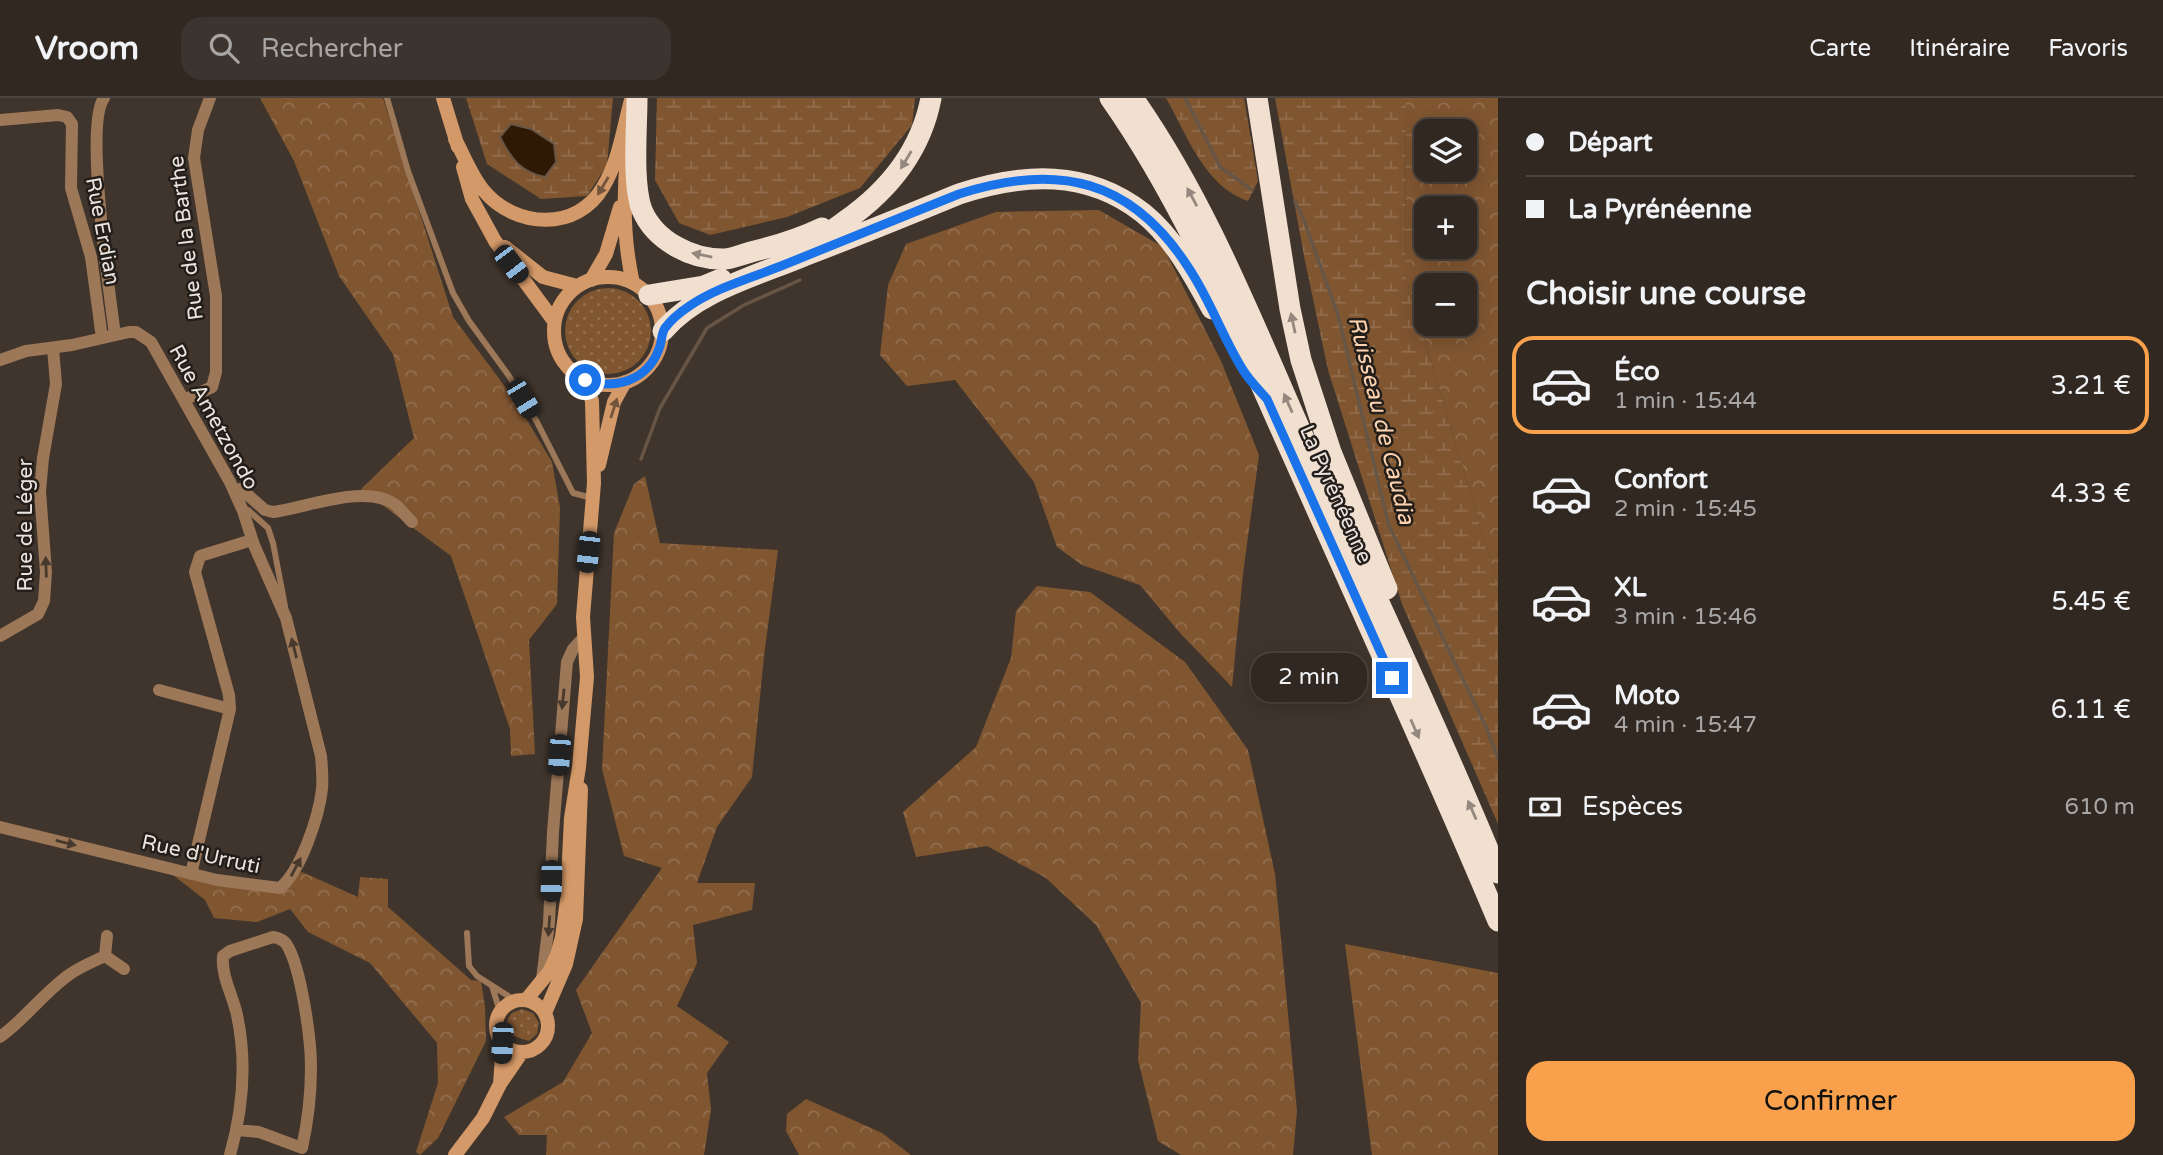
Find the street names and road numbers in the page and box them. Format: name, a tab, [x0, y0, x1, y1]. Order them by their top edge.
street label: Rue de la Barthe	[164, 154, 209, 321]
street label: Rue Erdian	[80, 175, 125, 287]
street label: Rue Ametzondo	[163, 340, 264, 494]
street label: La Pyrénéenne	[1294, 421, 1377, 567]
street label: Rue de Léger	[13, 459, 38, 591]
street label: Rue d'Urruti	[139, 830, 263, 879]

